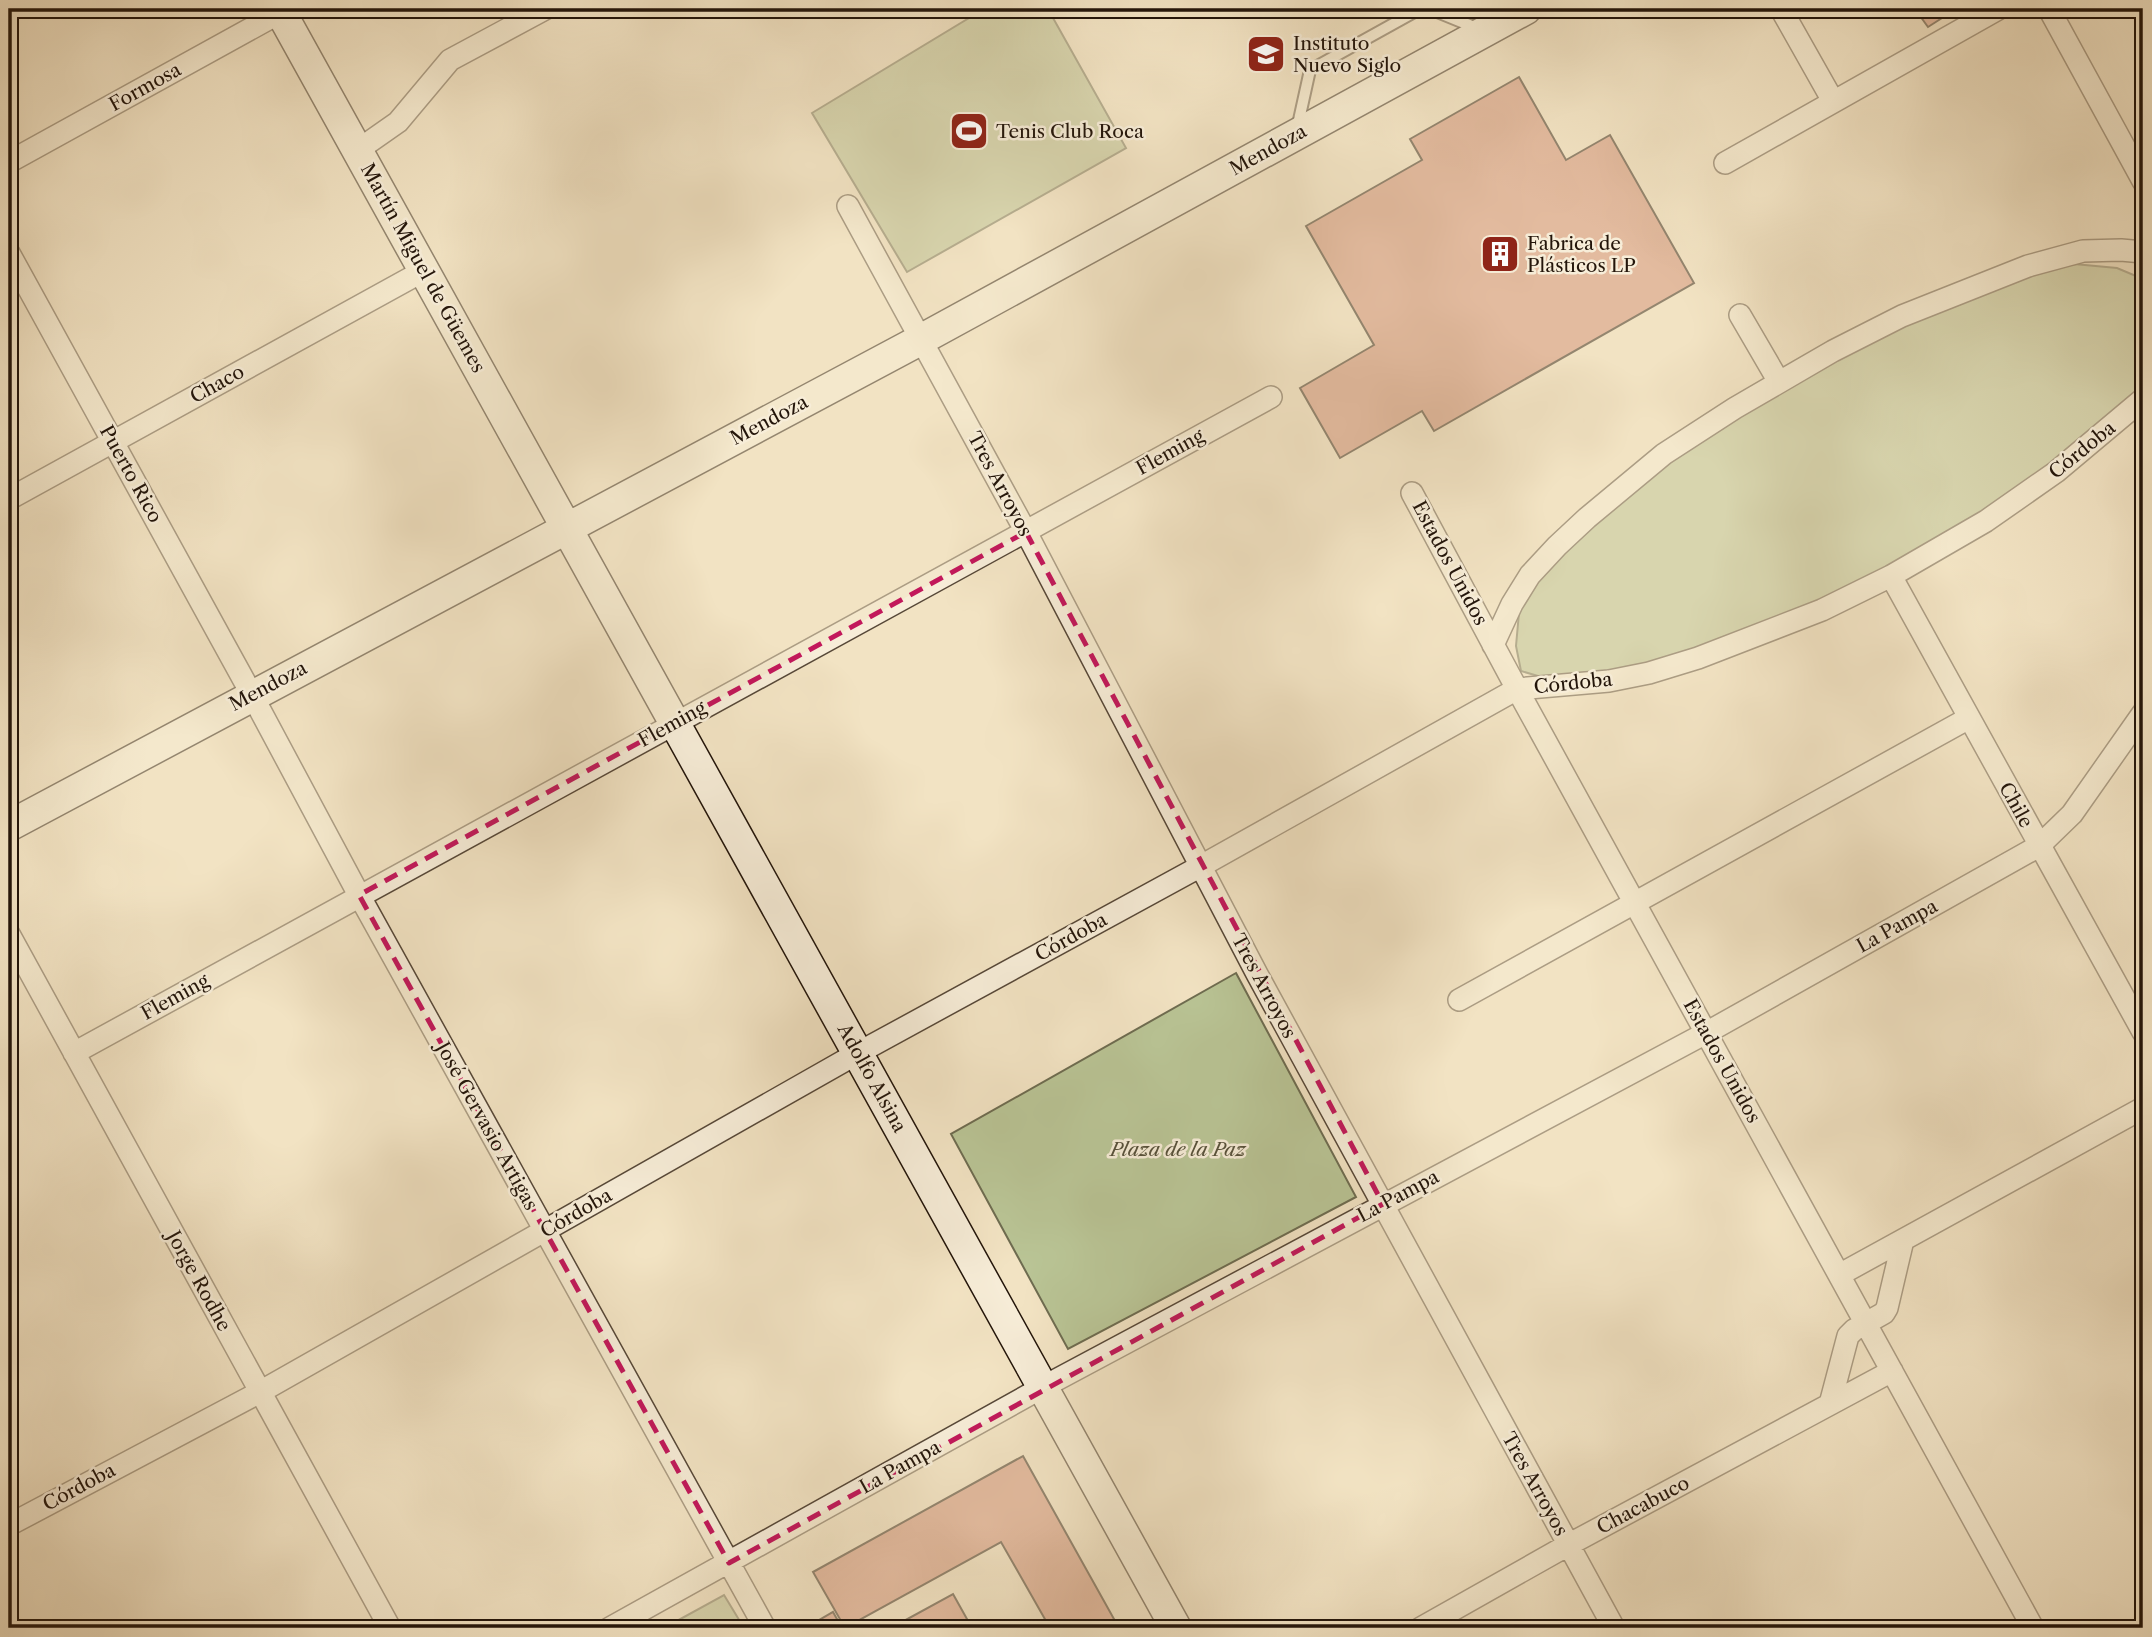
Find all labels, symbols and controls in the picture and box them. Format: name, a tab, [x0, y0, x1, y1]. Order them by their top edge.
place label: Instituto Nuevo Siglo	[1293, 32, 1401, 77]
school or university icon: Instituto Nuevo Siglo	[1245, 33, 1287, 75]
street label: Formosa	[105, 58, 185, 116]
sports icon: Tenis Club Roca	[948, 110, 990, 152]
place label: Tenis Club Roca	[996, 120, 1144, 143]
street label: Mendoza	[1226, 120, 1310, 180]
street label: Martín Miguel de Güemes	[356, 159, 490, 377]
place label: Fabrica de Plásticos LP	[1527, 232, 1636, 277]
building icon: Fabrica de Plásticos LP	[1479, 233, 1521, 275]
street label: Chaco	[186, 360, 248, 408]
street label: Mendoza	[726, 390, 812, 450]
street label: Córdoba	[2044, 416, 2120, 484]
street label: Puerto Rico	[95, 421, 167, 527]
street label: Fleming	[1132, 424, 1209, 480]
street label: Tres Arroyos	[963, 428, 1037, 540]
street label: Estados Unidos	[1407, 497, 1493, 629]
street label: Mendoza	[225, 656, 311, 716]
street label: Córdoba	[1533, 667, 1613, 699]
street label: Fleming	[634, 696, 711, 752]
street label: Chile	[1994, 778, 2038, 832]
street label: La Pampa	[1852, 894, 1942, 958]
street label: Córdoba	[1031, 908, 1111, 966]
street label: Tres Arroyos	[1227, 930, 1301, 1042]
street label: Fleming	[137, 969, 214, 1025]
street label: Estados Unidos	[1679, 995, 1765, 1127]
street label: Adolfo Alsina	[832, 1019, 911, 1136]
street label: José Gervasio Artigas	[430, 1035, 543, 1214]
park label: Plaza de la Paz	[1108, 1138, 1248, 1161]
street label: La Pampa	[1353, 1165, 1443, 1227]
street label: Córdoba	[536, 1183, 616, 1243]
street label: Jorge Rodhe	[161, 1224, 236, 1335]
street label: Tres Arroyos	[1497, 1428, 1573, 1540]
street label: La Pampa	[855, 1435, 945, 1499]
street label: Córdoba	[39, 1458, 119, 1516]
street label: Chacabuco	[1593, 1471, 1693, 1539]

